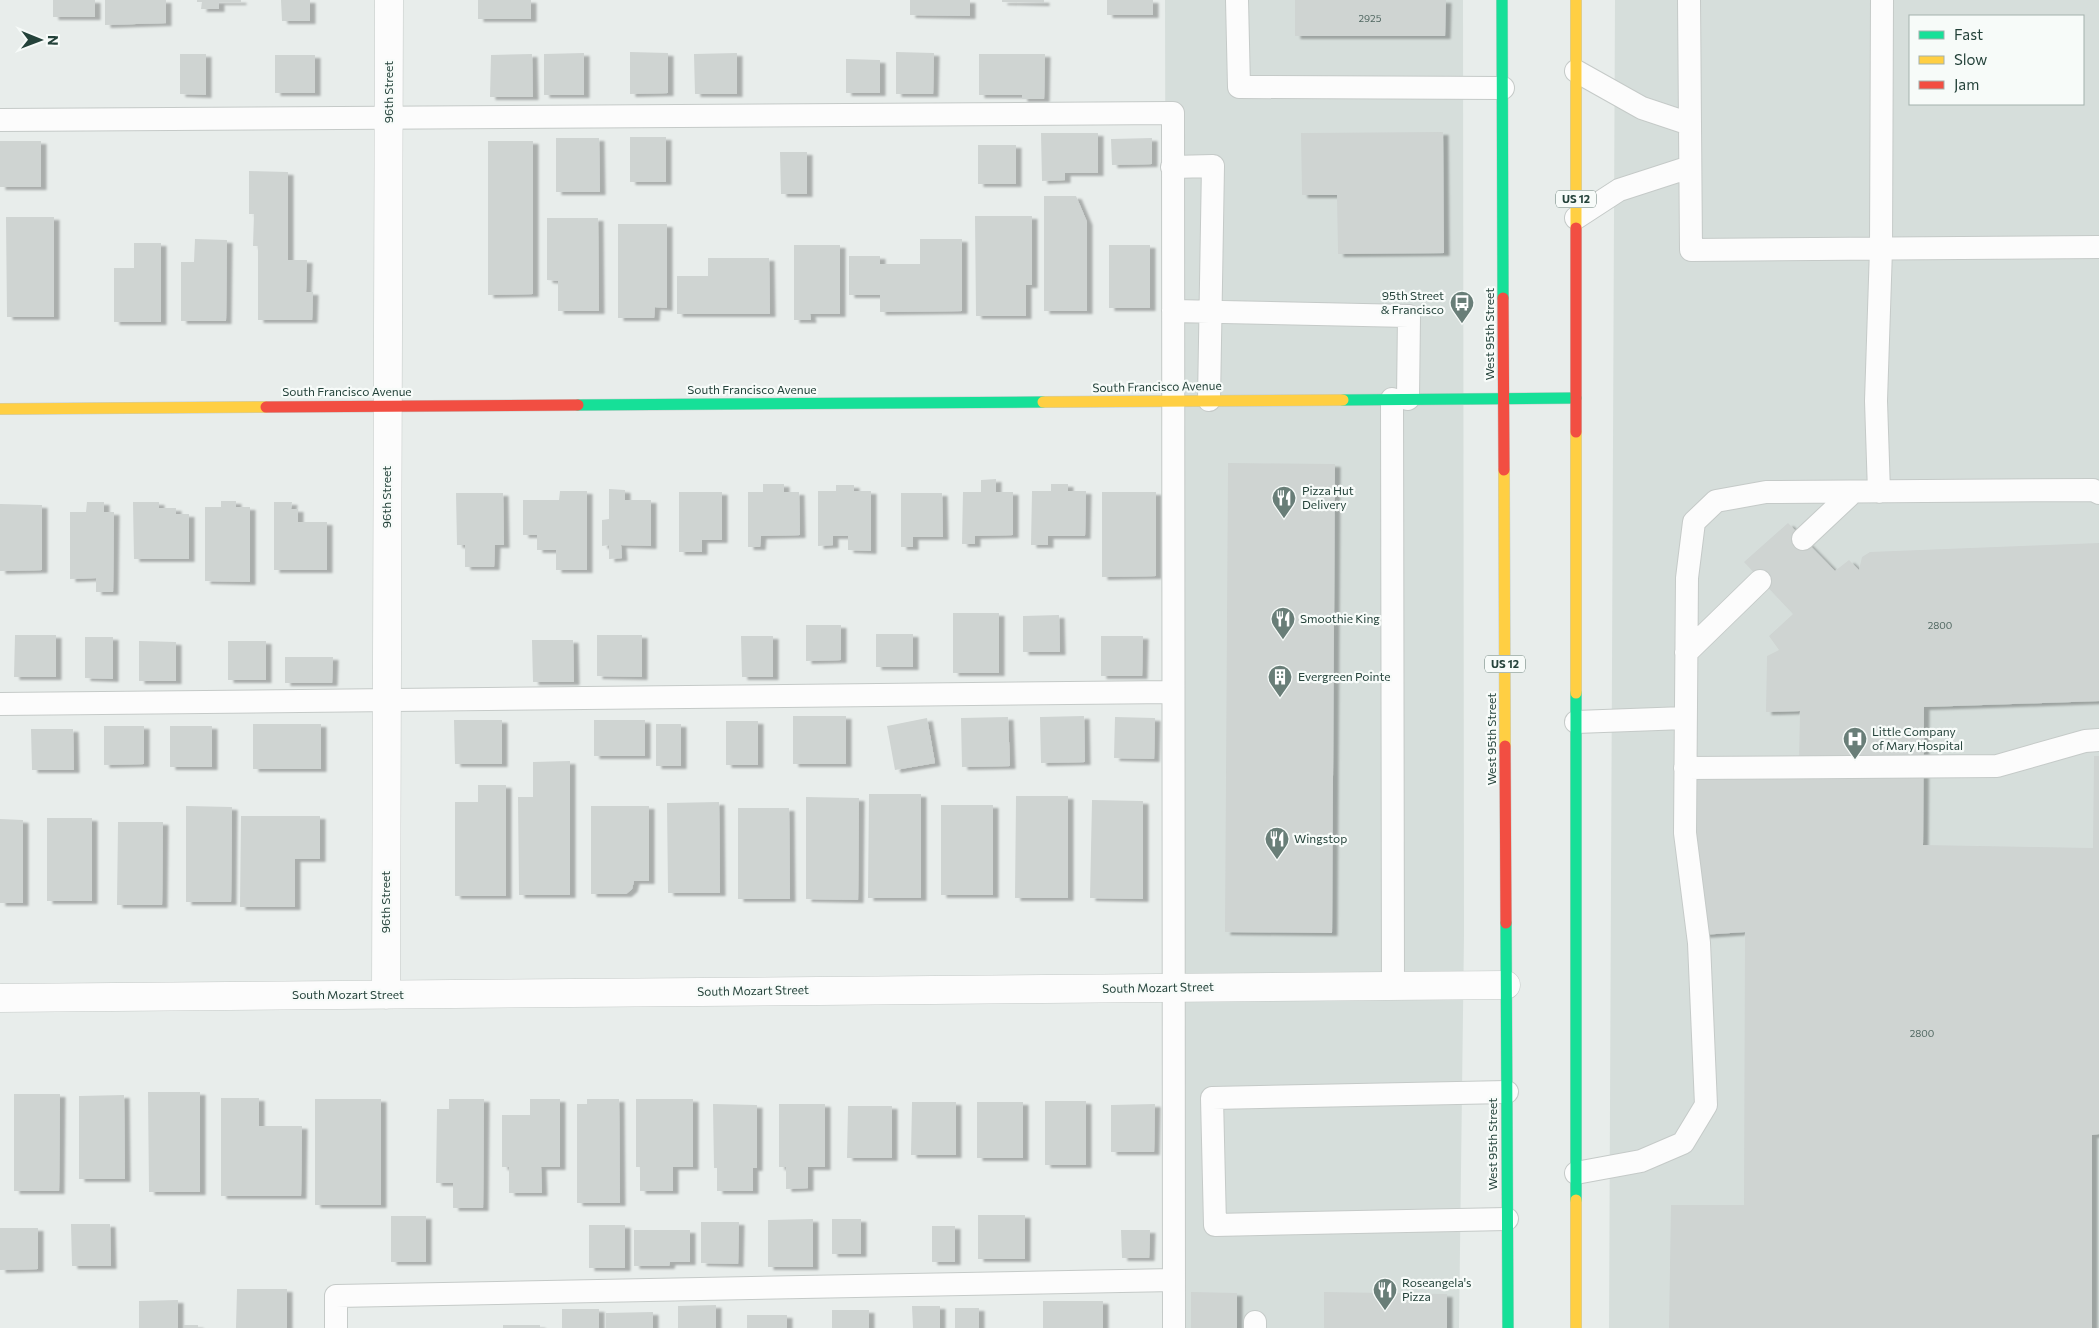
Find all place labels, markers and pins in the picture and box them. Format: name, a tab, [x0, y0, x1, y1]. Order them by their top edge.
place label: 95th Street & Francisco	[1381, 288, 1444, 316]
bus stop icon: 95th Street & Francisco	[1449, 290, 1475, 324]
place label: Pizza Hut Delivery	[1302, 483, 1354, 511]
restaurant icon: Pizza Hut Delivery	[1271, 485, 1297, 519]
restaurant icon: Smoothie King	[1270, 606, 1296, 640]
place label: Smoothie King	[1300, 611, 1380, 625]
building icon: Evergreen Pointe	[1267, 664, 1293, 698]
place label: Evergreen Pointe	[1298, 669, 1391, 683]
place label: Little Company of Mary Hospital	[1872, 724, 1963, 752]
hospital icon: Little Company of Mary Hospital	[1842, 726, 1868, 760]
restaurant icon: Wingstop	[1264, 826, 1290, 860]
place label: Wingstop	[1294, 831, 1347, 845]
place label: Roseangela's Pizza	[1402, 1275, 1472, 1303]
restaurant icon: Roseangela's Pizza	[1372, 1277, 1398, 1311]

